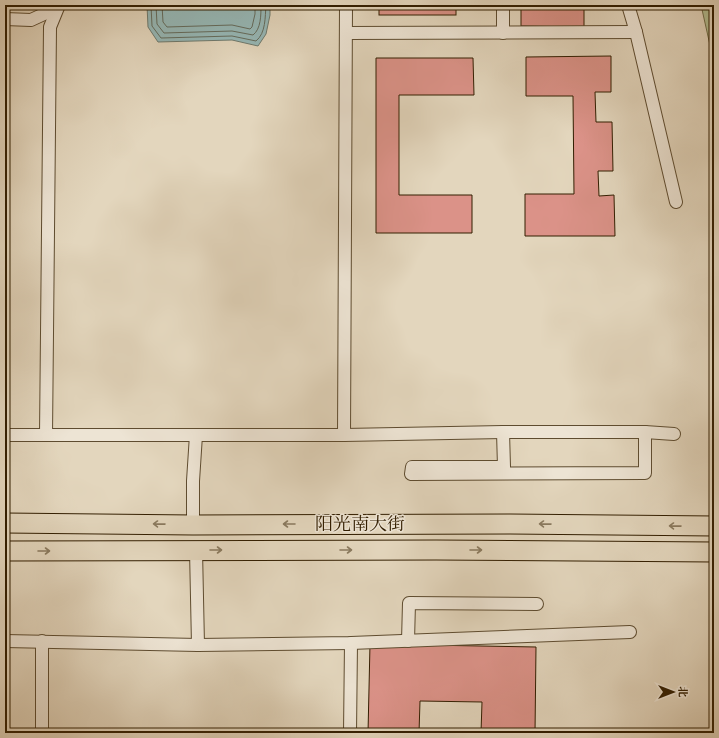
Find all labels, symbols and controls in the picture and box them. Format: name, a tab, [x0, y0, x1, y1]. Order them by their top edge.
street label: 阳光南大街	[315, 512, 405, 535]
one-way arrow	[153, 520, 166, 528]
one-way arrow	[283, 520, 296, 528]
one-way arrow	[539, 520, 552, 528]
one-way arrow	[669, 522, 682, 530]
one-way arrow	[209, 546, 222, 554]
one-way arrow	[339, 546, 352, 554]
one-way arrow	[469, 546, 482, 554]
one-way arrow	[37, 547, 50, 555]
north arrow	[653, 672, 693, 712]
text: 北	[676, 687, 690, 698]

